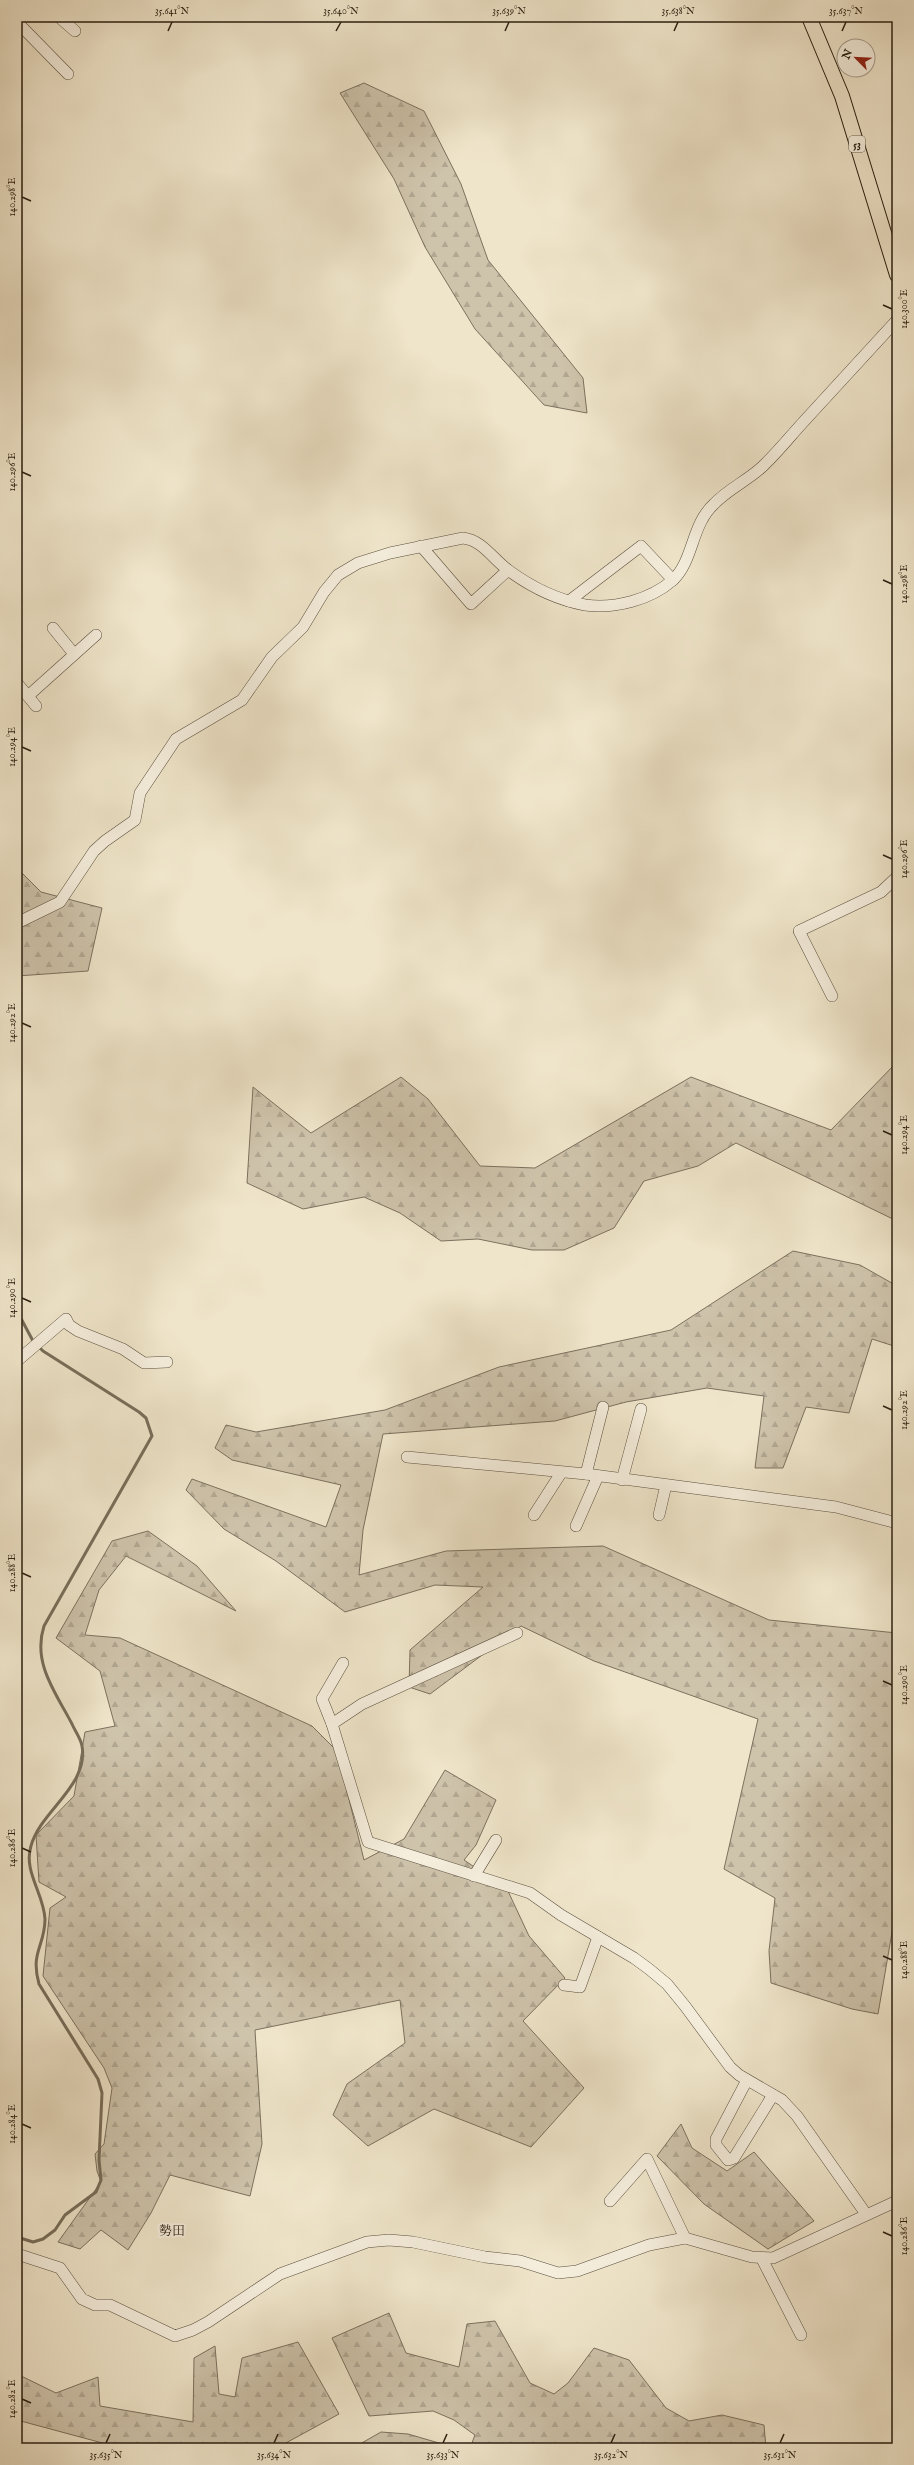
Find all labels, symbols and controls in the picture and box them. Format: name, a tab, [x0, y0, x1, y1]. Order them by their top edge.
text: 35.641°N	[155, 5, 189, 18]
text: 35.640°N	[323, 5, 359, 18]
text: 35.639°N	[492, 5, 526, 18]
text: 35.638°N	[661, 5, 695, 18]
text: 35.637°N	[829, 5, 863, 18]
north arrow	[836, 38, 876, 78]
text: N	[839, 47, 856, 62]
road number: 53	[849, 136, 865, 152]
text: 140.298°E	[6, 178, 19, 216]
text: 140.300°E	[898, 289, 911, 329]
text: 140.296°E	[6, 452, 19, 492]
text: 140.298°E	[898, 565, 911, 603]
text: 140.294°E	[6, 727, 19, 767]
text: 140.296°E	[898, 839, 911, 879]
text: 140.292°E	[6, 1003, 19, 1043]
text: 140.294°E	[898, 1115, 911, 1155]
text: 140.290°E	[6, 1278, 19, 1318]
text: 140.292°E	[898, 1390, 911, 1430]
text: 140.288°E	[6, 1554, 19, 1592]
text: 140.290°E	[898, 1665, 911, 1705]
text: 140.286°E	[6, 1829, 19, 1867]
text: 140.288°E	[898, 1941, 911, 1979]
text: 140.284°E	[6, 2104, 19, 2144]
text: 140.286°E	[898, 2217, 911, 2255]
district label: 勢田	[159, 2223, 185, 2240]
text: 140.282°E	[6, 2379, 19, 2419]
text: 35.635°N	[90, 2449, 123, 2462]
text: 35.634°N	[257, 2449, 291, 2462]
text: 35.633°N	[426, 2449, 460, 2462]
text: 35.632°N	[594, 2449, 628, 2462]
text: 35.631°N	[763, 2449, 797, 2462]

